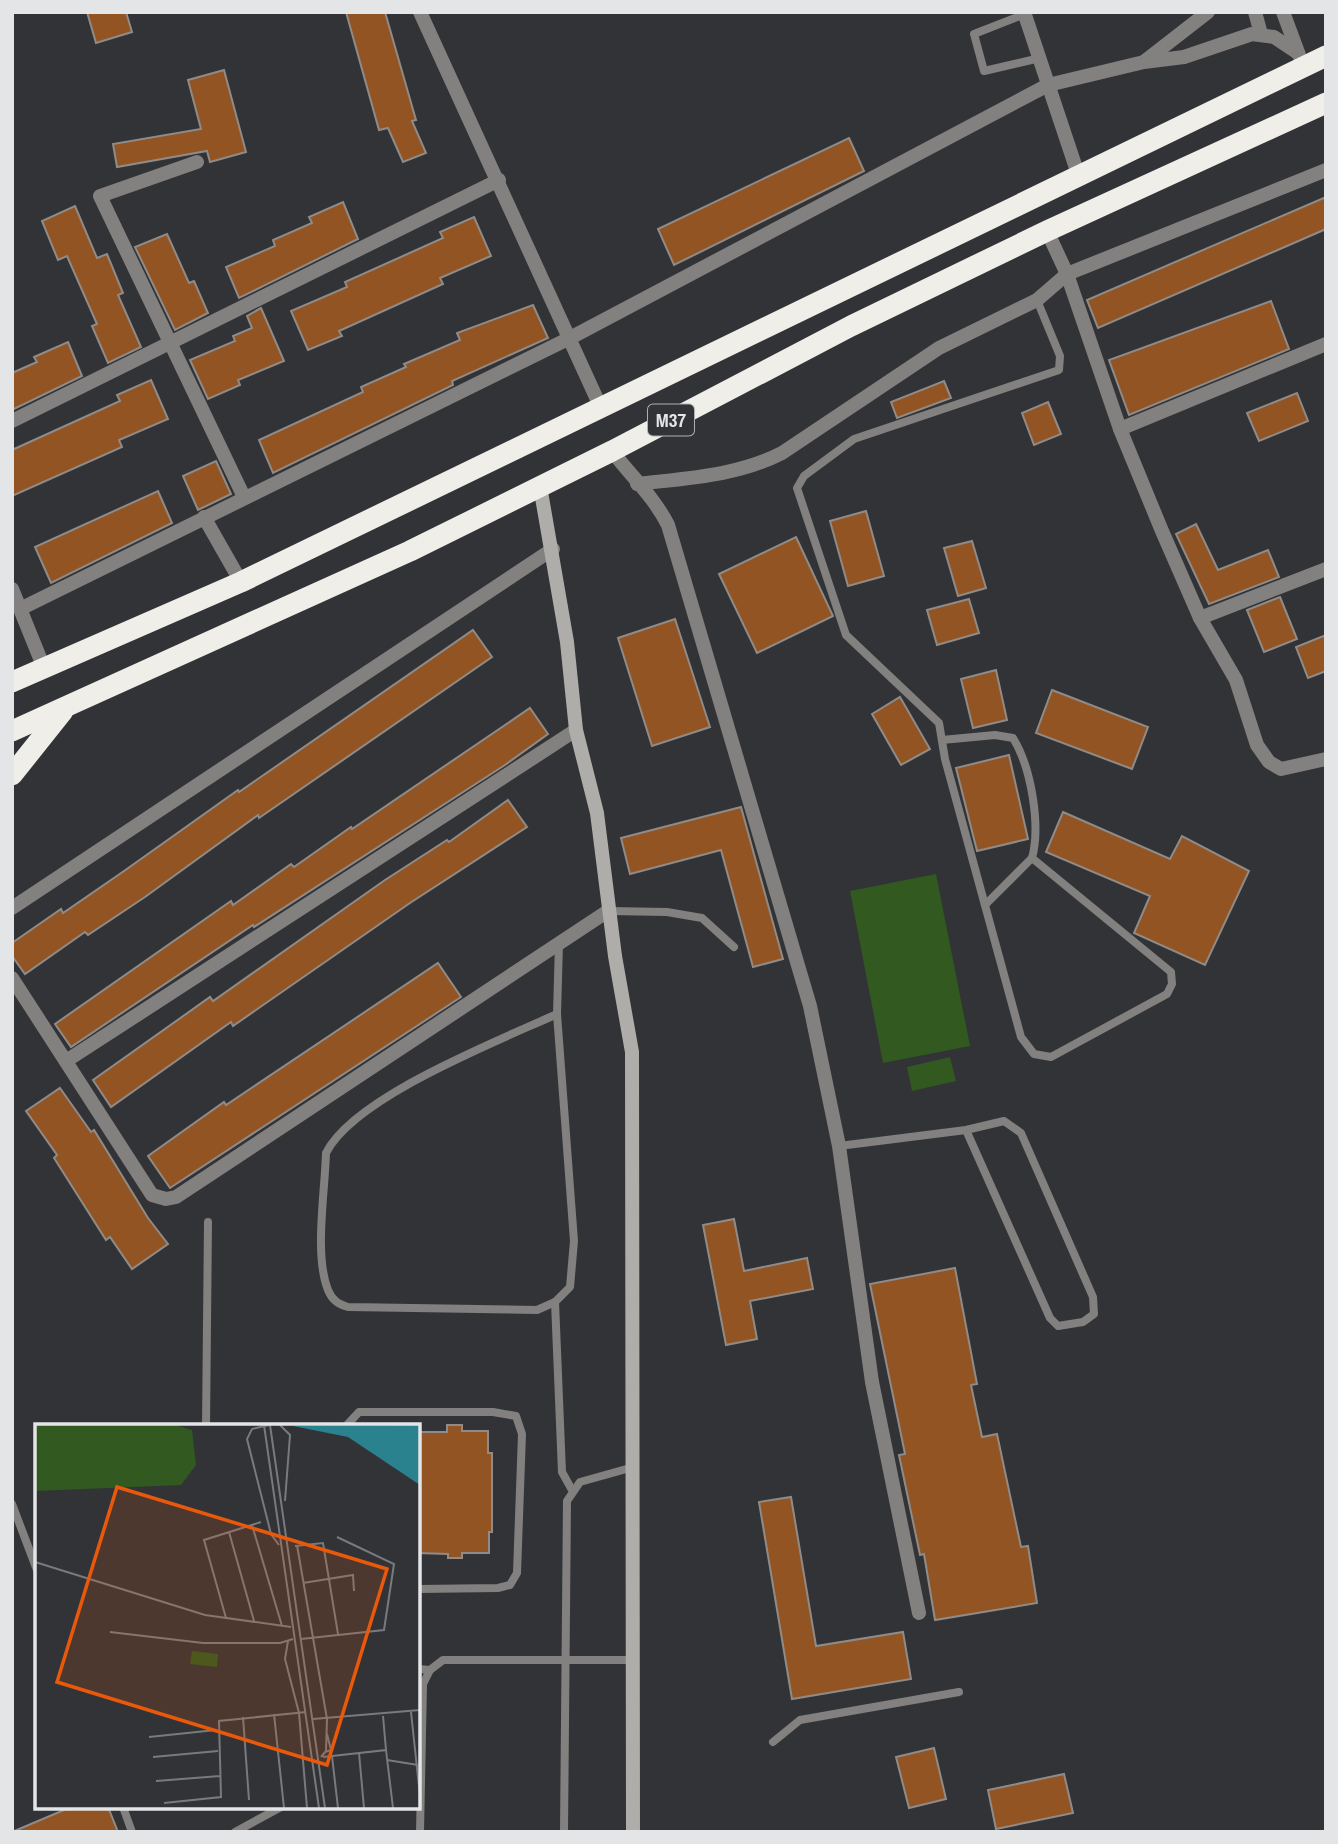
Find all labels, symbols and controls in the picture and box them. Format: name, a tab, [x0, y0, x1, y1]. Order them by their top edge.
road number: M37	[648, 404, 694, 436]
inset map	[35, 1424, 420, 1809]

